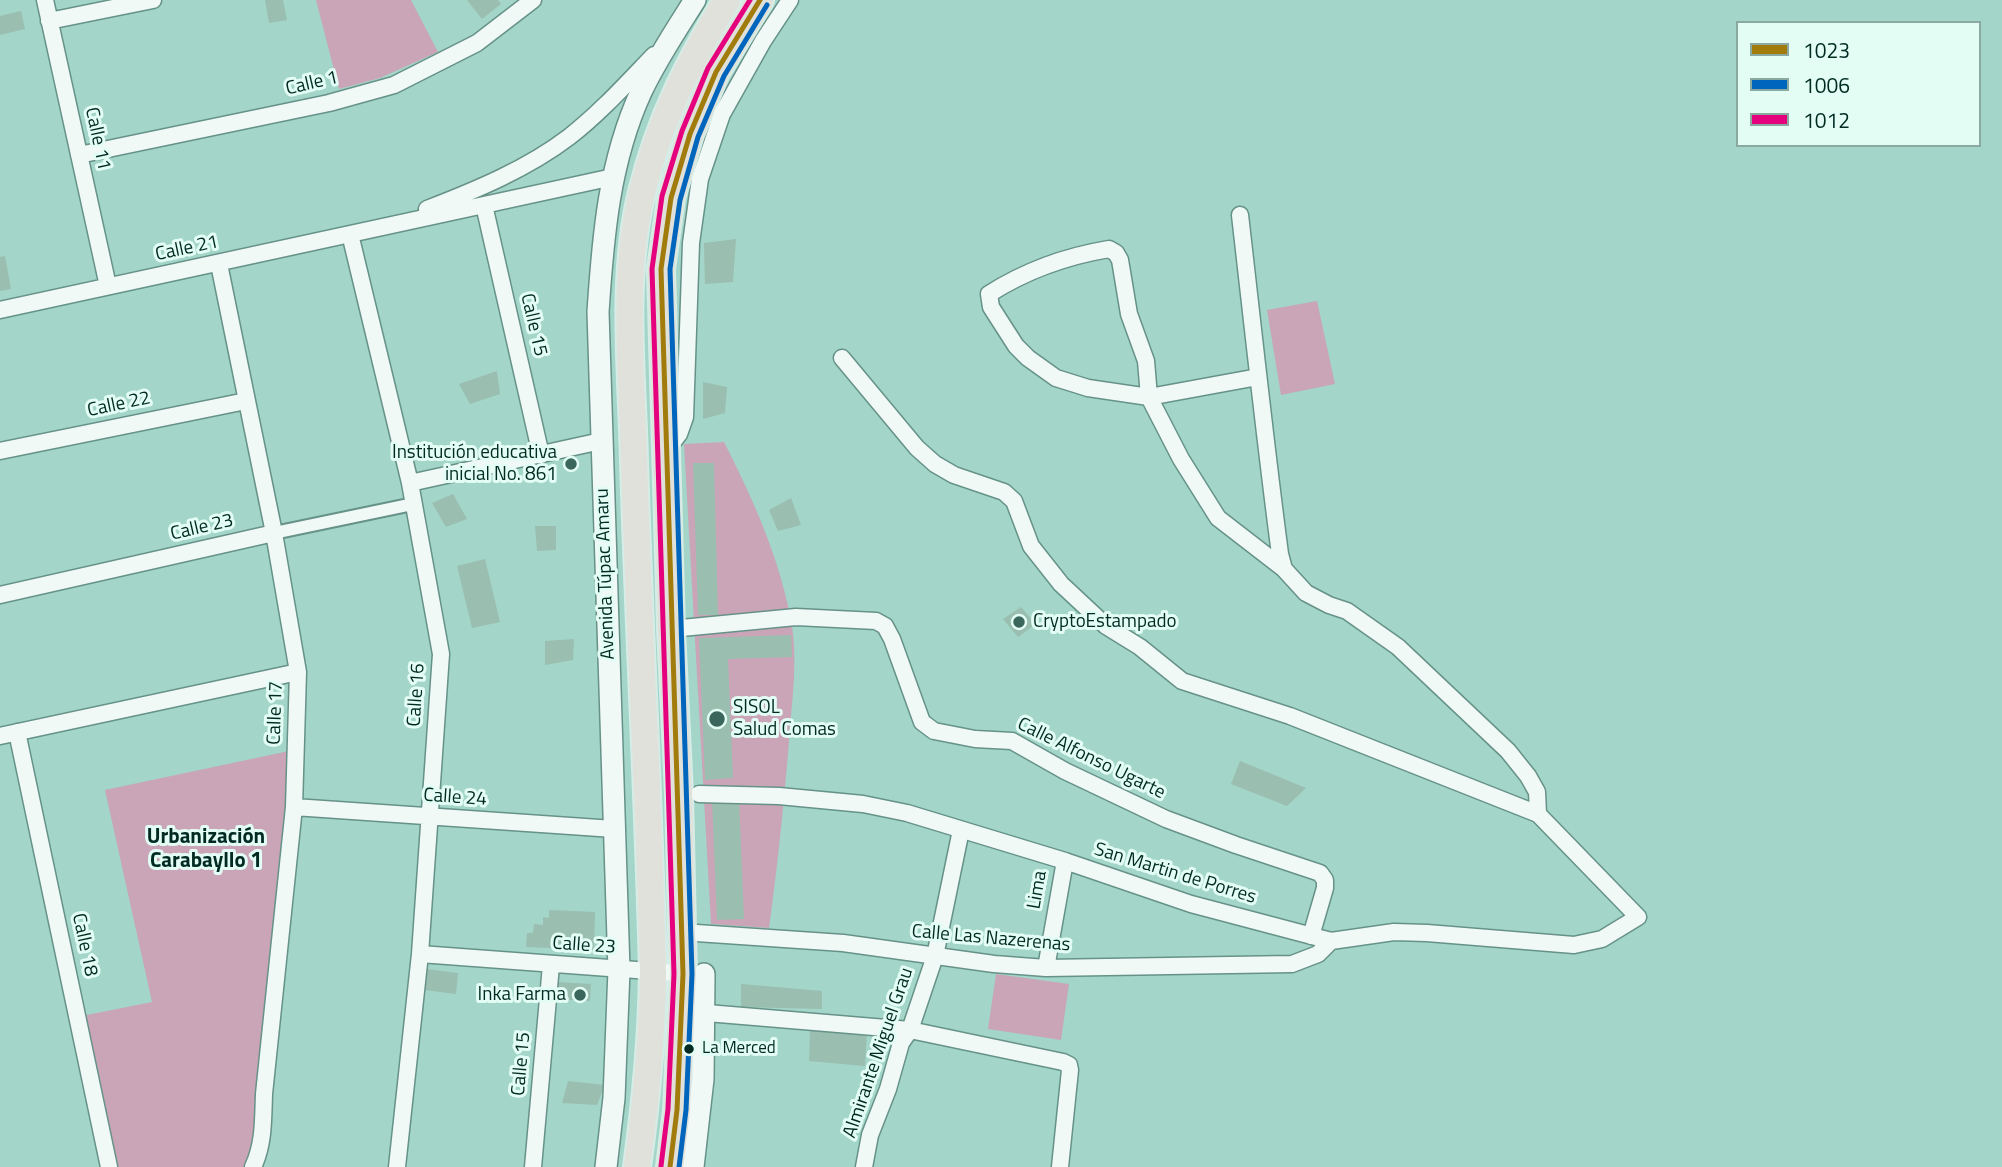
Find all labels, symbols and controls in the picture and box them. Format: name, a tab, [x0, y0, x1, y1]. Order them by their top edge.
legend	[1736, 21, 1981, 147]
text: 1023	[1803, 34, 1850, 66]
street label: Calle 1	[284, 67, 340, 101]
text: 1006	[1803, 69, 1850, 101]
text: 1012	[1803, 104, 1850, 136]
street label: Calle 11	[79, 105, 115, 173]
street label: Calle 21	[153, 231, 221, 267]
street label: Calle 15	[515, 291, 551, 359]
street label: Calle 22	[85, 387, 153, 423]
place label: Institución educativa inicial No. 861	[392, 442, 557, 486]
marker: Institución educativa inicial No. 861	[563, 456, 579, 472]
street label: Avenida Túpac Amaru	[592, 488, 620, 660]
street label: Calle 23	[168, 510, 236, 546]
place label: CryptoEstampado	[1033, 611, 1177, 633]
marker: CryptoEstampado	[1011, 614, 1027, 630]
street label: Calle 16	[403, 662, 431, 728]
street label: Calle 17	[263, 681, 289, 745]
place label: SISOL Salud Comas	[733, 697, 836, 741]
marker: SISOL Salud Comas	[707, 709, 727, 729]
street label: Calle Alfonso Ugarte	[1013, 713, 1169, 805]
street label: Calle 24	[422, 784, 488, 812]
district label: Urbanización Carabayllo 1	[147, 825, 265, 875]
street label: San Martin de Porres	[1091, 839, 1259, 909]
street label: Lima	[1023, 869, 1053, 911]
street label: Calle 18	[66, 911, 102, 979]
street label: Calle Las Nazerenas	[911, 921, 1071, 957]
street label: Calle 23	[551, 932, 617, 960]
street label: Almirante Miguel Grau	[839, 965, 919, 1141]
place label: Inka Farma	[478, 984, 566, 1006]
marker: Inka Farma	[572, 987, 588, 1003]
street label: Calle 15	[508, 1031, 536, 1097]
place label: La Merced	[702, 1039, 776, 1059]
marker: La Merced	[682, 1042, 696, 1056]

